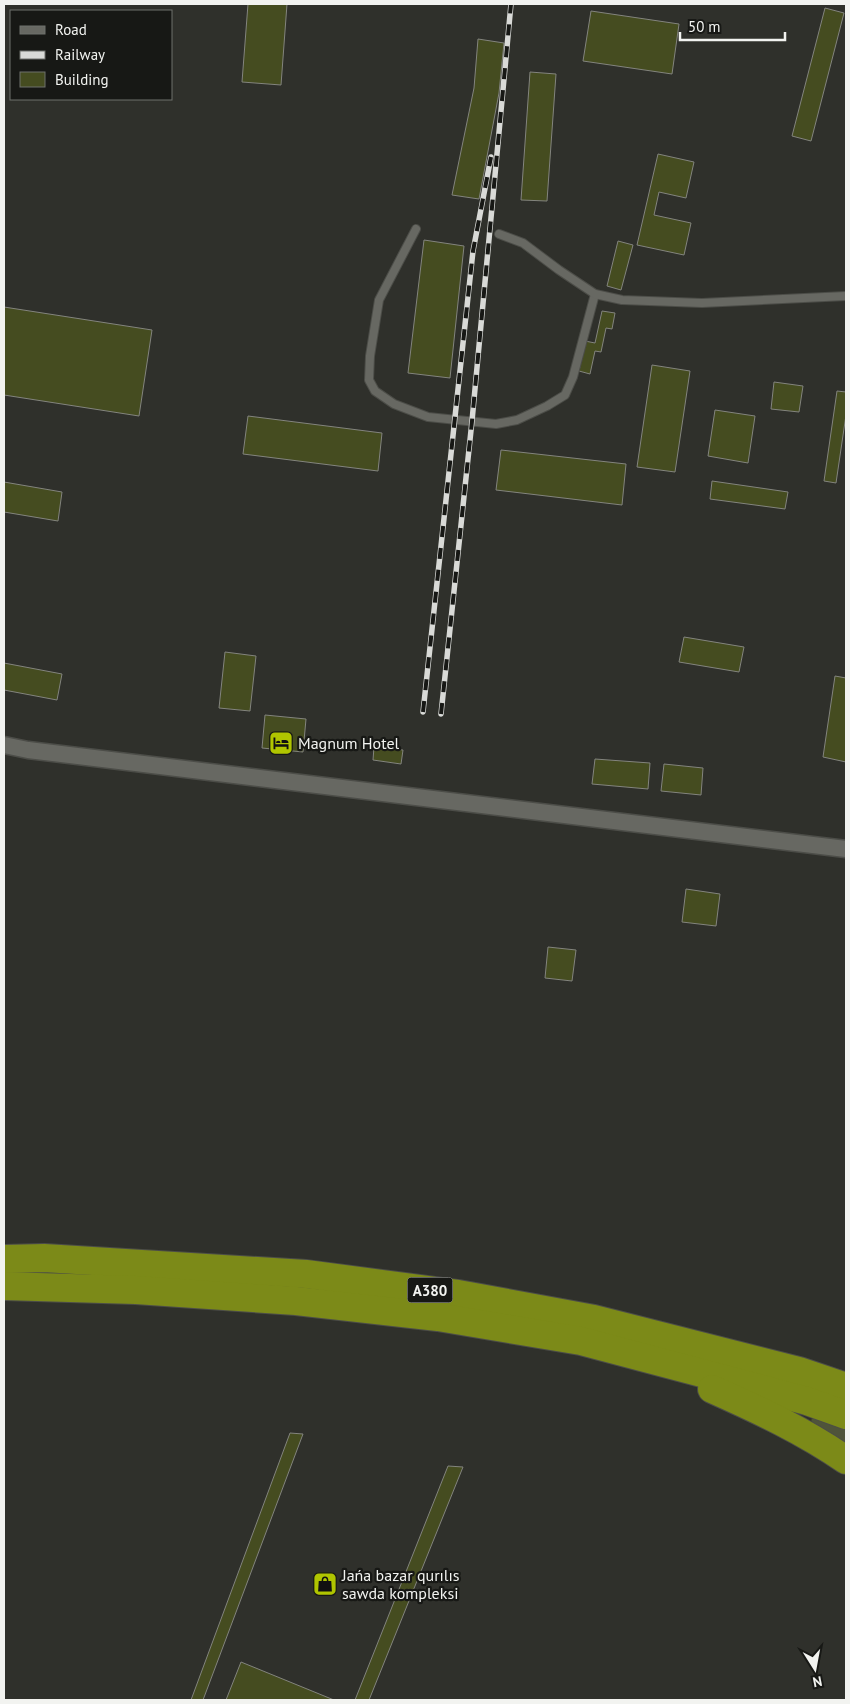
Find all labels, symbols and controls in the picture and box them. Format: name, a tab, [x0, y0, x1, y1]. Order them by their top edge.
legend	[10, 10, 172, 100]
scale bar	[680, 10, 785, 42]
text: 50 m	[688, 17, 721, 36]
text: Road	[55, 20, 87, 39]
text: Railway	[55, 45, 105, 64]
text: Building	[55, 70, 109, 89]
hotel icon: Magnum Hotel	[268, 730, 294, 756]
place label: Magnum Hotel	[298, 733, 400, 753]
road number: A380	[408, 1278, 452, 1302]
place label: Jańa bazar qurılıs sawda kompleksi	[341, 1565, 460, 1603]
shop icon: Jańa bazar qurılıs sawda kompleksi	[312, 1571, 338, 1597]
north arrow	[790, 1644, 840, 1694]
text: N	[811, 1672, 824, 1691]

